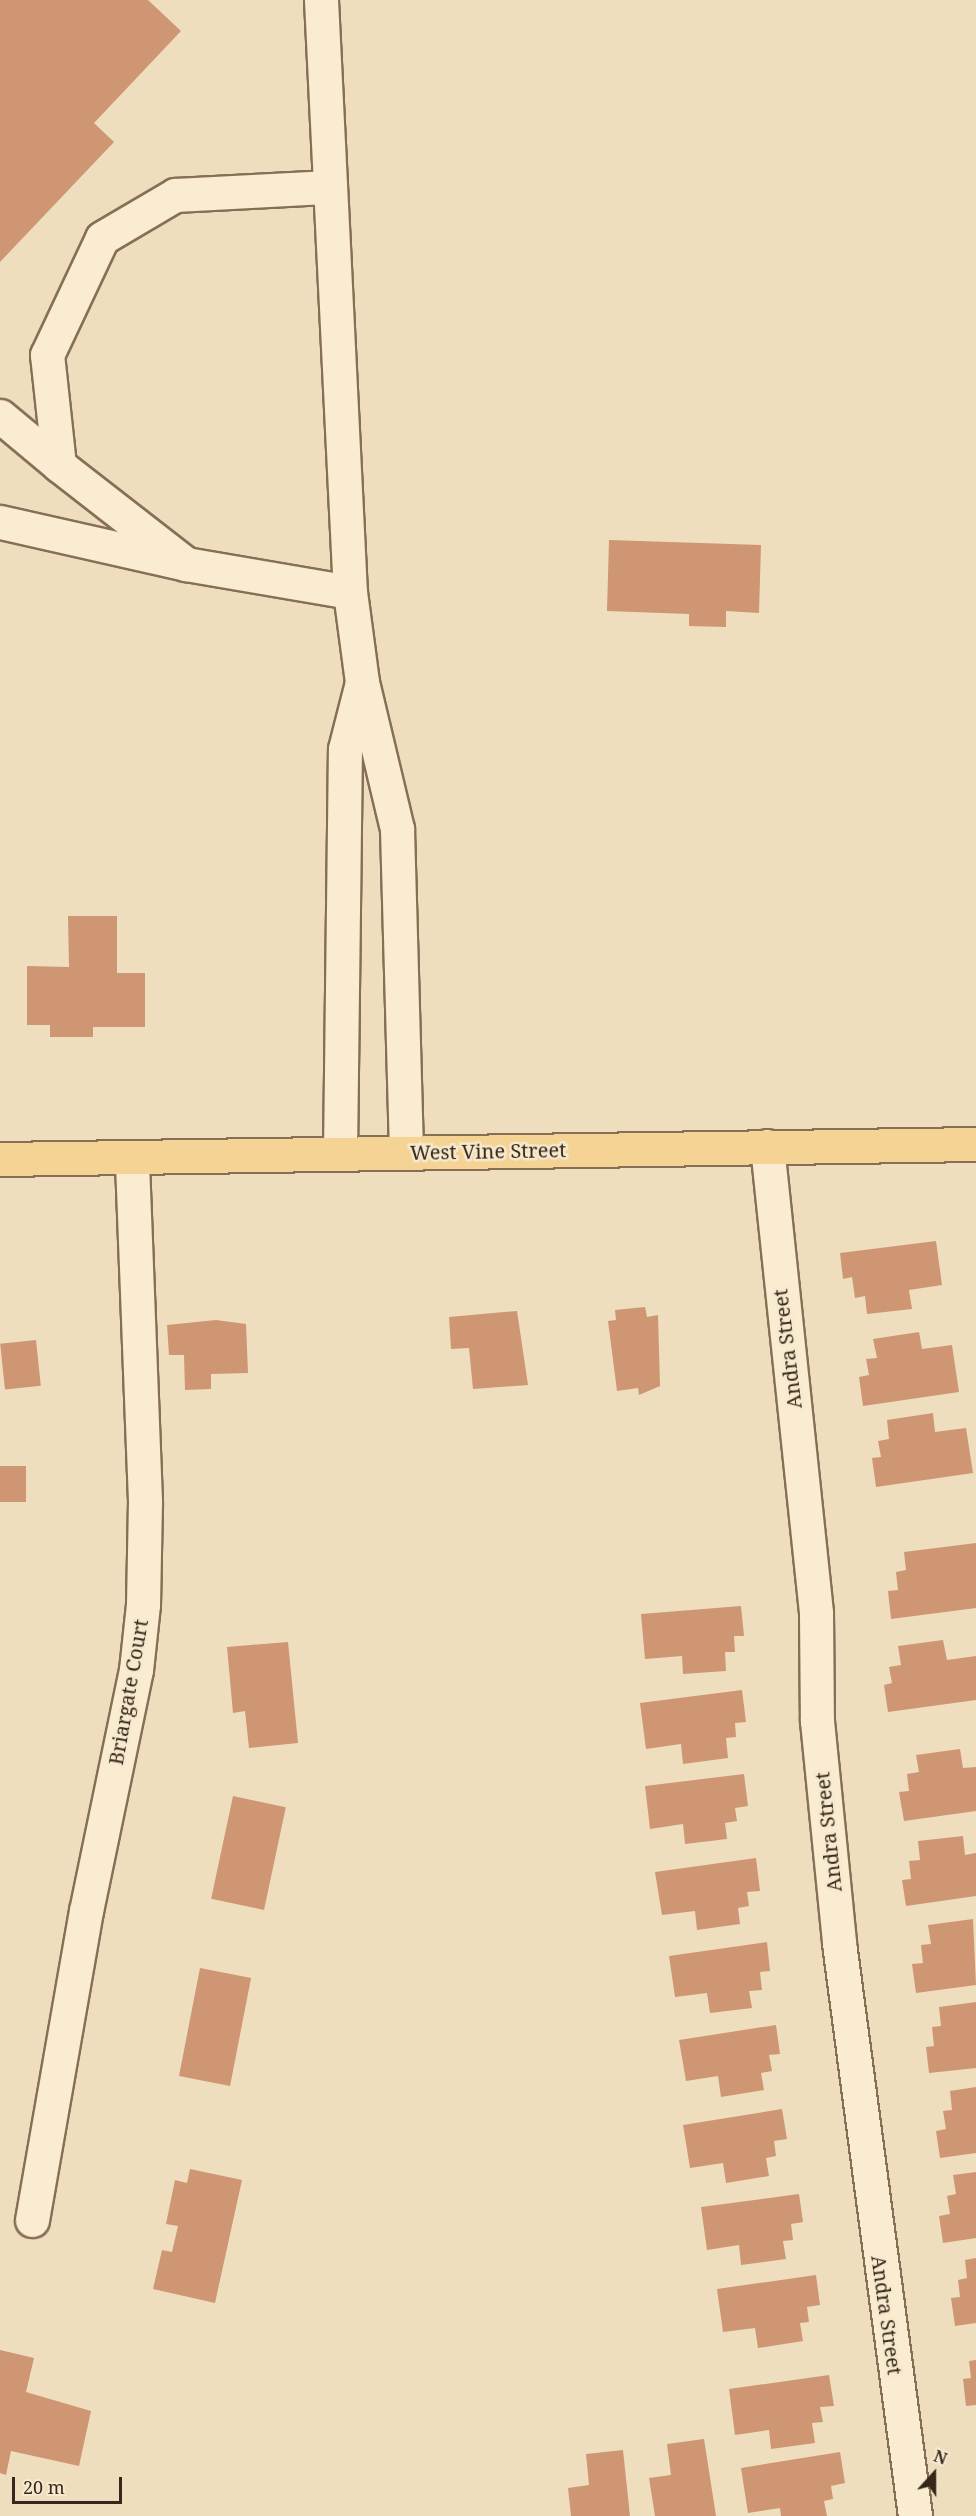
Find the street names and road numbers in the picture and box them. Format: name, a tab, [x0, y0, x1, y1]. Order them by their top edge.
street label: West Vine Street	[410, 1138, 566, 1164]
street label: Andra Street	[768, 1288, 806, 1410]
street label: Briargate Court	[103, 1617, 153, 1767]
street label: Andra Street	[810, 1771, 846, 1893]
street label: Andra Street	[867, 2254, 907, 2376]

